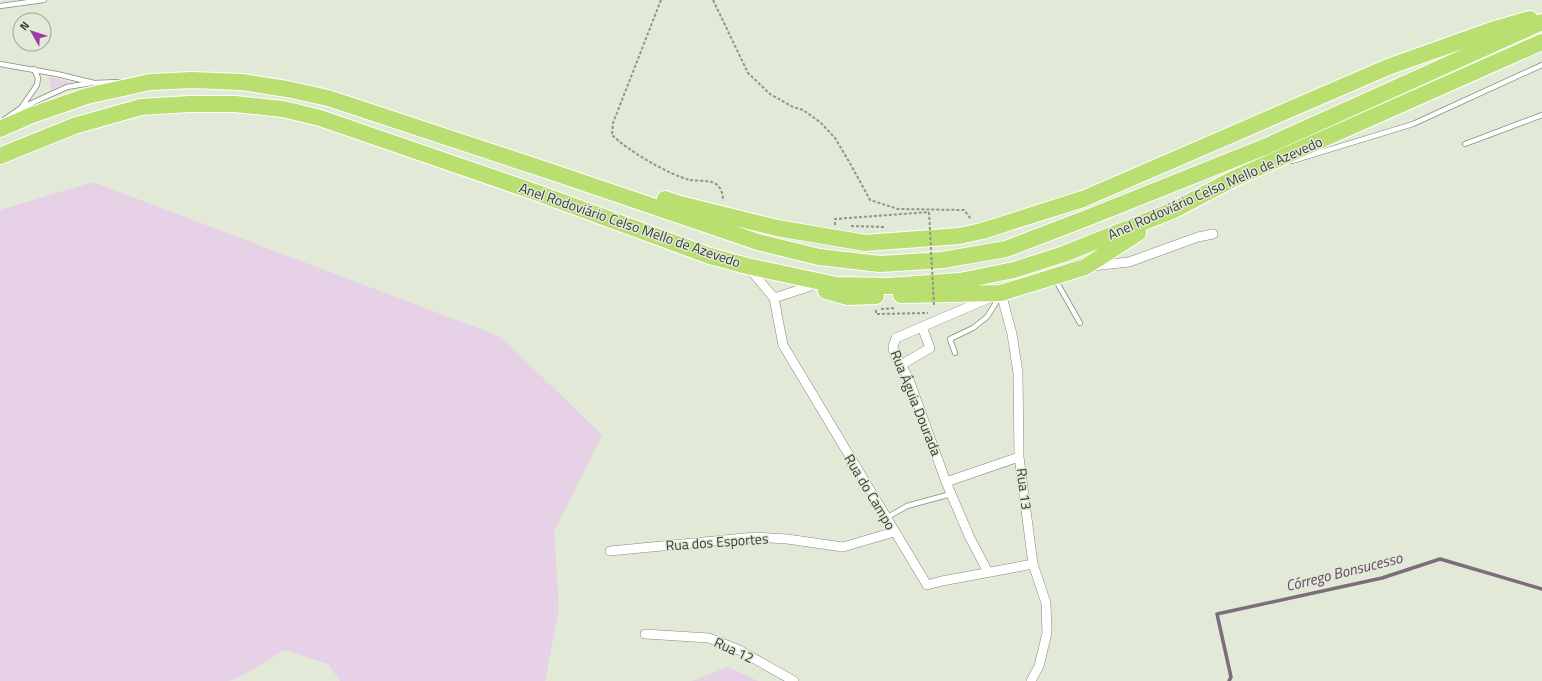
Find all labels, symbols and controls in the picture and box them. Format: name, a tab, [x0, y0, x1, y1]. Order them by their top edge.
north arrow	[12, 12, 52, 52]
text: N	[16, 18, 33, 34]
street label: Anel Rodoviário Celso Mello de Azevedo	[1104, 131, 1326, 245]
street label: Anel Rodoviário Celso Mello de Azevedo	[517, 177, 744, 272]
street label: Rua Águia Dourada	[886, 347, 947, 459]
street label: Rua do Campo	[840, 450, 901, 534]
street label: Rua 13	[1012, 467, 1037, 511]
street label: Rua dos Esportes	[665, 527, 769, 556]
water label: Córrego Bonsucesso	[1283, 546, 1405, 597]
street label: Rua 12	[711, 631, 758, 668]

